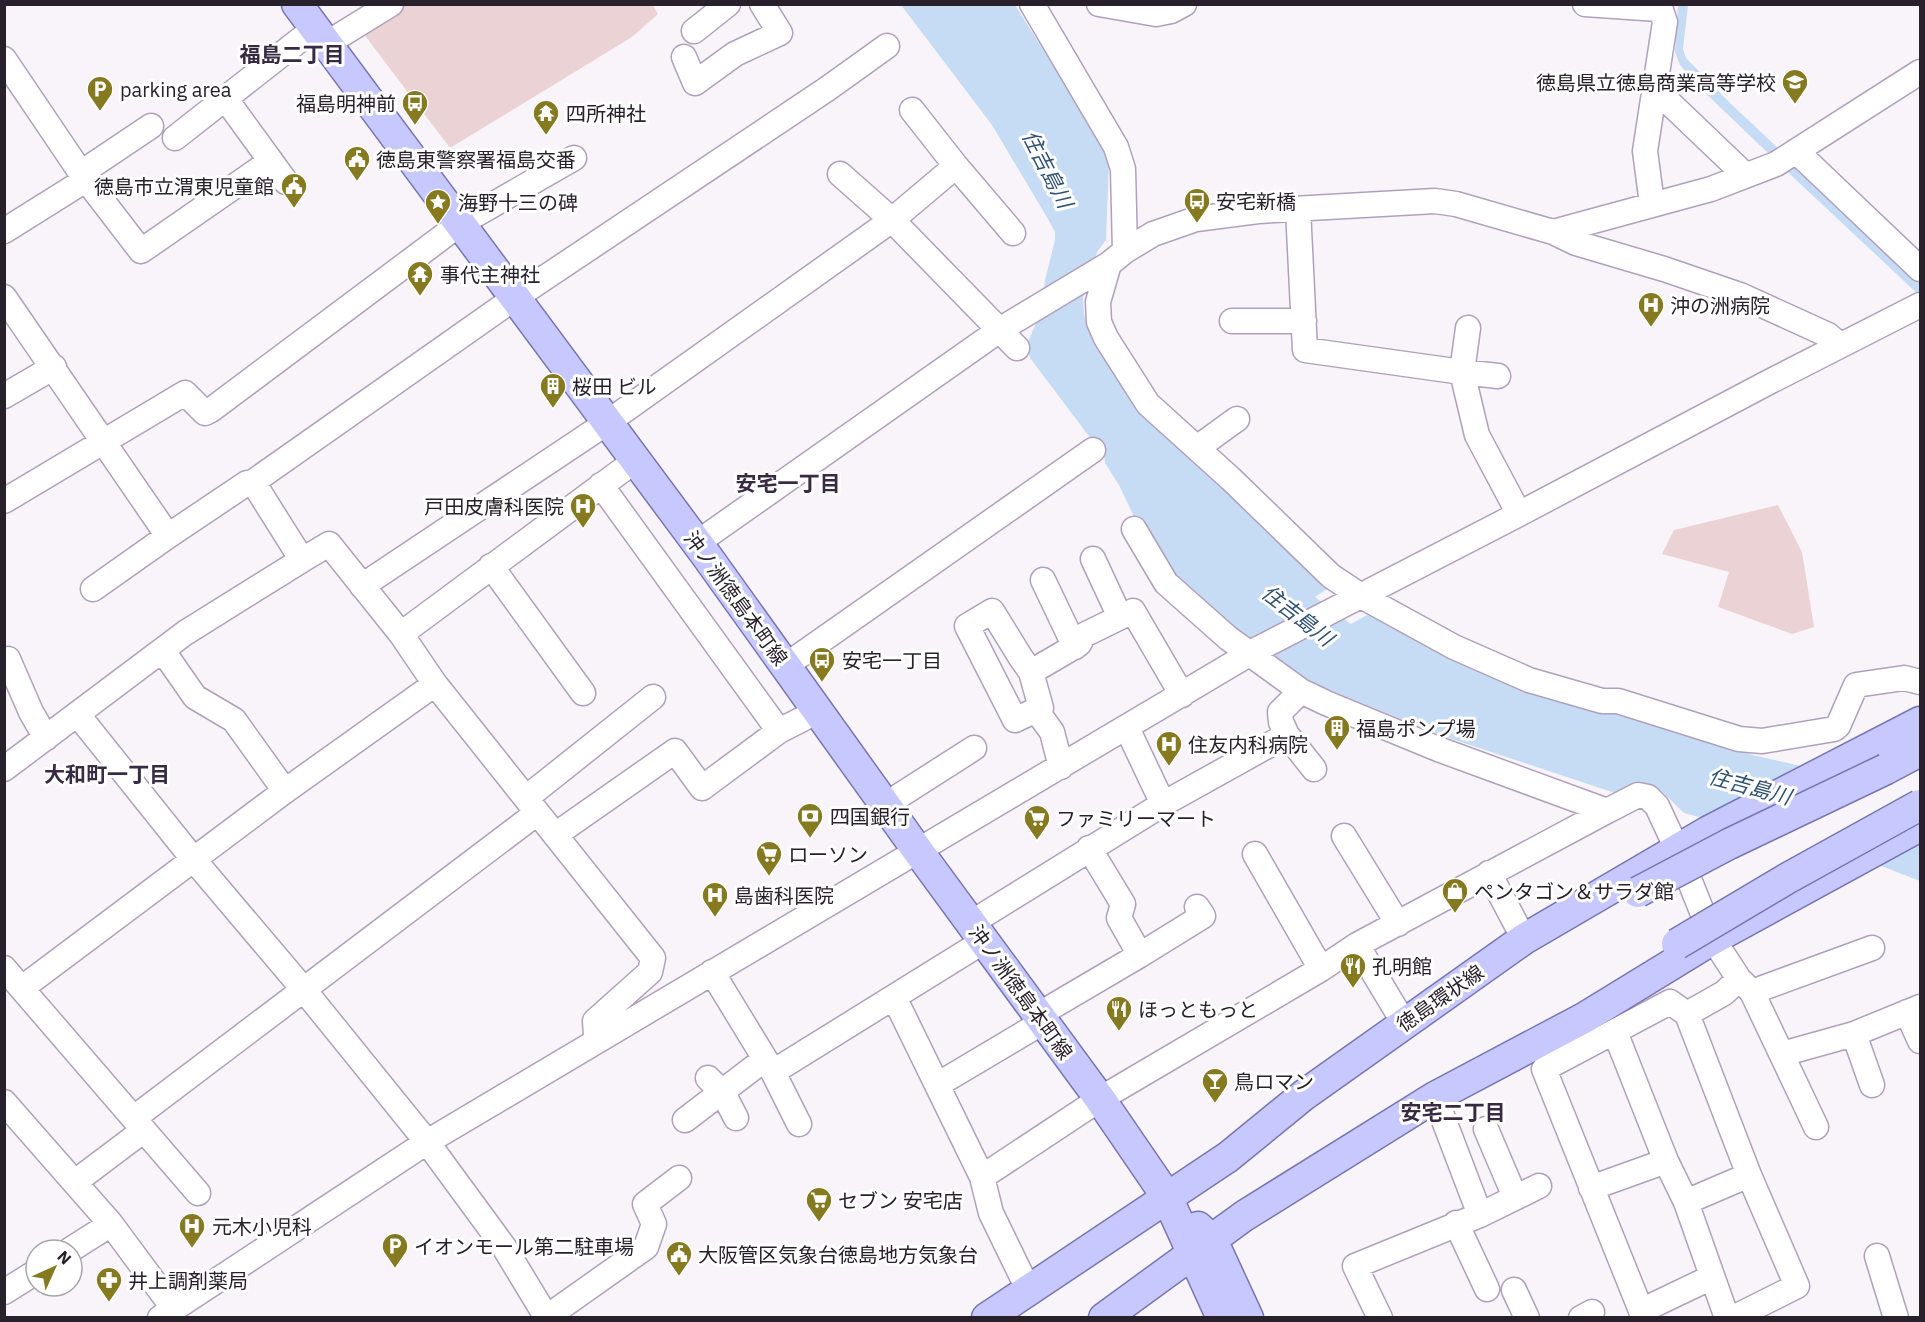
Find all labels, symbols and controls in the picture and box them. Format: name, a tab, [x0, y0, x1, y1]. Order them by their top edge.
district label: 福島二丁目	[240, 40, 345, 68]
school or university icon: 徳島県立徳島商業高等学校	[1780, 67, 1810, 105]
place label: 徳島県立徳島商業高等学校	[1536, 69, 1776, 96]
parking icon: parking area	[85, 74, 115, 112]
place label: parking area	[120, 76, 232, 103]
bus stop icon: 福島明神前	[400, 88, 430, 126]
place label: 福島明神前	[296, 90, 396, 117]
temple icon: 四所神社	[531, 98, 561, 136]
place label: 四所神社	[566, 100, 646, 127]
water label: 住吉島川	[1016, 125, 1080, 215]
public building icon: 徳島東警察署福島交番	[342, 144, 372, 182]
place label: 徳島東警察署福島交番	[376, 146, 576, 173]
public building icon: 徳島市立渭東児童館	[279, 171, 309, 209]
place label: 徳島市立渭東児童館	[94, 173, 274, 200]
bus stop icon: 安宅新橋	[1182, 186, 1212, 224]
place icon: 海野十三の碑	[423, 187, 453, 225]
place label: 安宅新橋	[1216, 188, 1296, 215]
place label: 海野十三の碑	[458, 189, 578, 216]
temple icon: 事代主神社	[405, 259, 435, 297]
place label: 事代主神社	[440, 261, 540, 288]
hospital icon: 沖の洲病院	[1636, 290, 1666, 328]
place label: 沖の洲病院	[1670, 292, 1770, 319]
building icon: 桜田 ビル	[538, 371, 568, 409]
place label: 桜田 ビル	[572, 373, 657, 400]
district label: 安宅一丁目	[736, 469, 841, 497]
hospital icon: 戸田皮膚科医院	[568, 491, 598, 529]
place label: 戸田皮膚科医院	[424, 493, 564, 520]
street label: 沖ノ洲徳島本町線	[678, 525, 794, 671]
water label: 住吉島川	[1256, 578, 1341, 653]
bus stop icon: 安宅一丁目	[807, 645, 837, 683]
place label: 安宅一丁目	[842, 647, 942, 674]
building icon: 福島ポンプ場	[1322, 713, 1352, 751]
place label: 福島ポンプ場	[1356, 715, 1475, 742]
hospital icon: 住友内科病院	[1154, 729, 1184, 767]
place label: 住友内科病院	[1188, 731, 1308, 758]
district label: 大和町一丁目	[44, 760, 170, 788]
water label: 住吉島川	[1706, 762, 1796, 811]
bank icon: 四国銀行	[795, 801, 825, 839]
place label: 四国銀行	[830, 803, 910, 830]
supermarket icon: ファミリーマート	[1022, 803, 1052, 841]
place label: ファミリーマート	[1056, 805, 1216, 832]
supermarket icon: ローソン	[754, 839, 784, 877]
place label: ローソン	[788, 841, 868, 868]
shop icon: ペンタゴン＆サラダ館	[1440, 876, 1470, 914]
place label: ペンタゴン＆サラダ館	[1474, 878, 1674, 905]
hospital icon: 島歯科医院	[700, 880, 730, 918]
place label: 島歯科医院	[734, 882, 834, 909]
street label: 沖ノ洲徳島本町線	[963, 919, 1079, 1065]
restaurant icon: 孔明館	[1338, 951, 1368, 989]
place label: 孔明館	[1372, 953, 1432, 980]
street label: 徳島環状線	[1391, 958, 1489, 1038]
restaurant icon: ほっともっと	[1104, 994, 1134, 1032]
place label: ほっともっと	[1138, 996, 1258, 1023]
bar icon: 鳥ロマン	[1200, 1066, 1230, 1104]
place label: 鳥ロマン	[1234, 1068, 1314, 1095]
district label: 安宅二丁目	[1401, 1098, 1506, 1126]
supermarket icon: セブン 安宅店	[804, 1185, 834, 1223]
place label: セブン 安宅店	[838, 1187, 963, 1214]
hospital icon: 元木小児科	[177, 1211, 207, 1249]
place label: 元木小児科	[212, 1213, 312, 1240]
parking icon: イオンモール第二駐車場	[380, 1231, 410, 1269]
place label: イオンモール第二駐車場	[414, 1233, 634, 1260]
north arrow	[24, 1238, 84, 1298]
public building icon: 大阪管区気象台徳島地方気象台	[664, 1239, 694, 1277]
place label: 大阪管区気象台徳島地方気象台	[698, 1241, 978, 1268]
text: N	[53, 1246, 76, 1269]
pharmacy icon: 井上調剤薬局	[94, 1265, 124, 1303]
place label: 井上調剤薬局	[128, 1267, 248, 1294]

